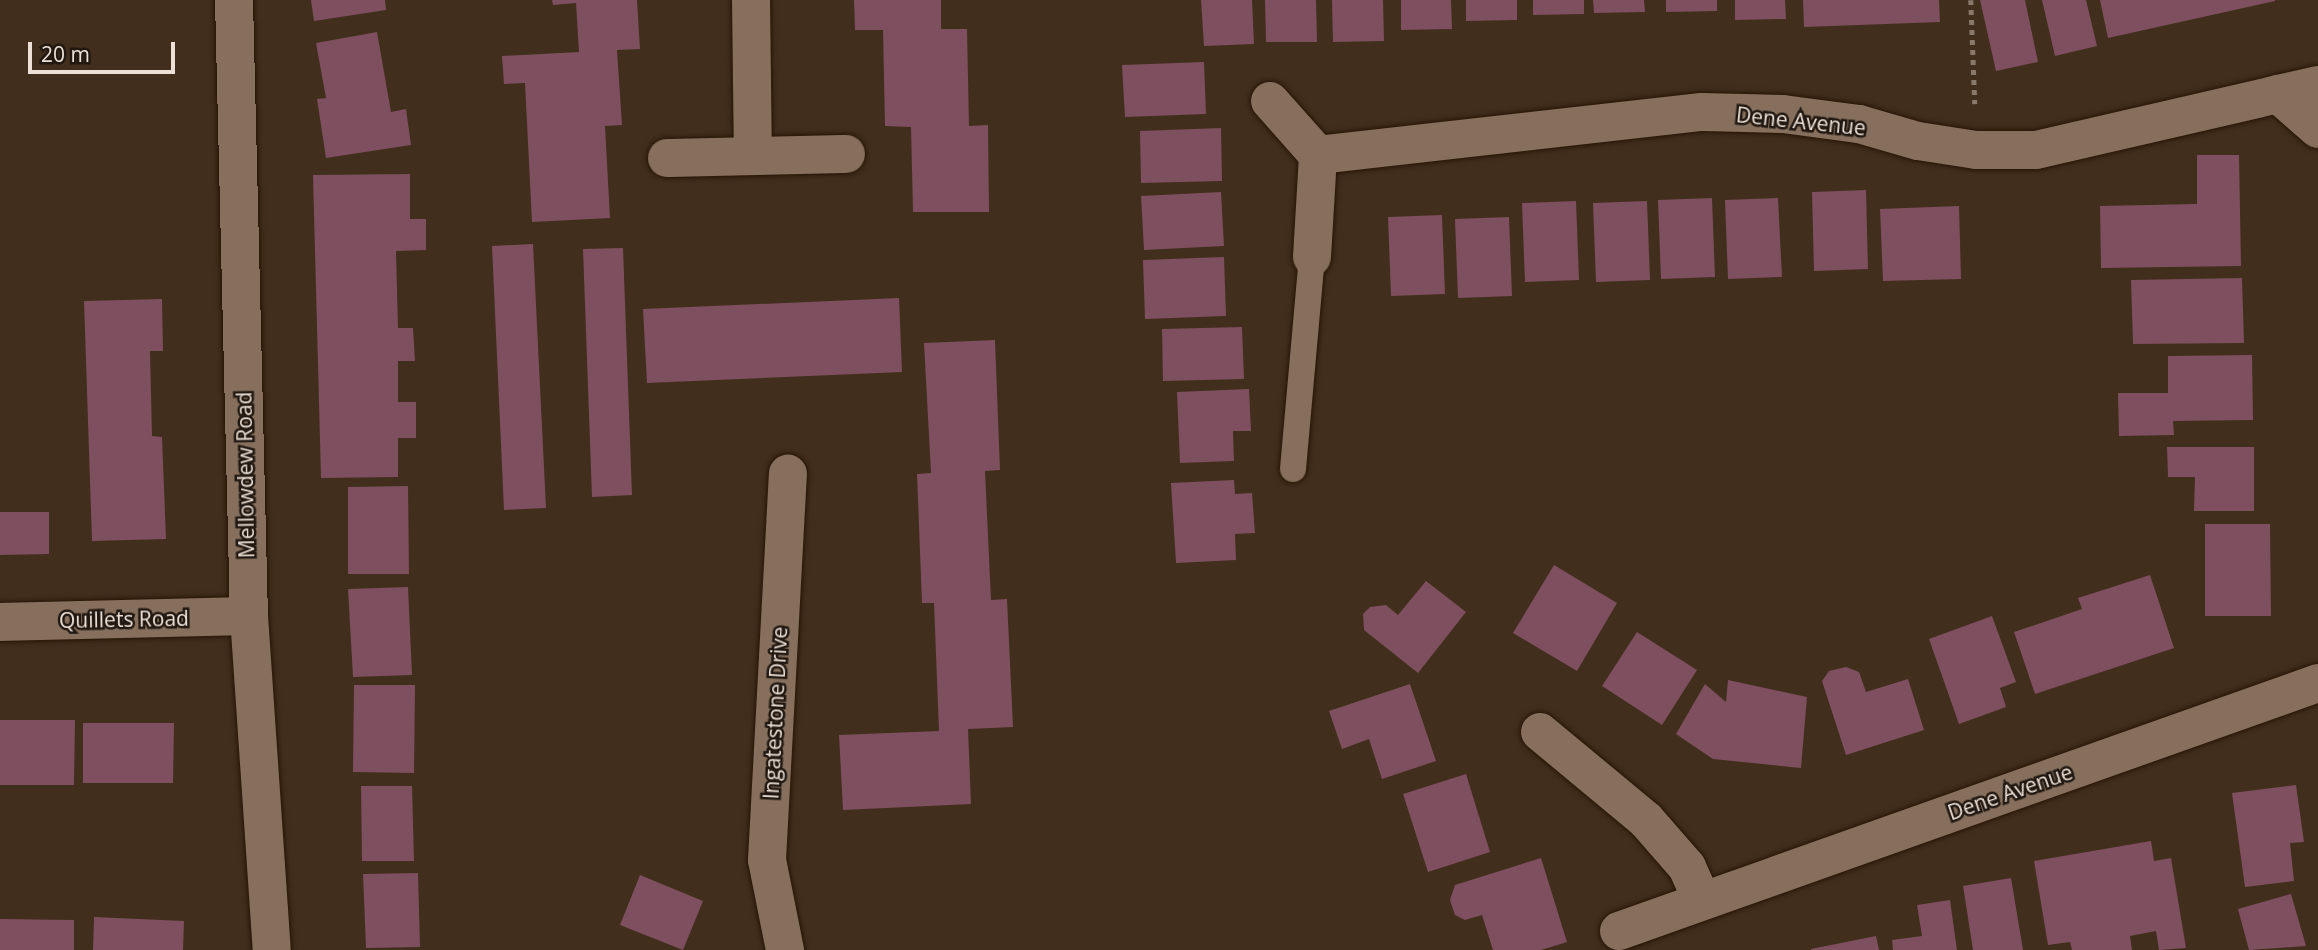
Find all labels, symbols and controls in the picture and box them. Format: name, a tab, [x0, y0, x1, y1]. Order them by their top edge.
scale bar	[32, 28, 178, 72]
text: 20 m	[41, 40, 90, 68]
street label: Dene Avenue	[1735, 102, 1867, 140]
street label: Mellowdew Road	[231, 391, 259, 559]
street label: Quillets Road	[59, 605, 189, 633]
street label: Ingatestone Drive	[758, 626, 792, 800]
street label: Dene Avenue	[1944, 759, 2076, 825]

